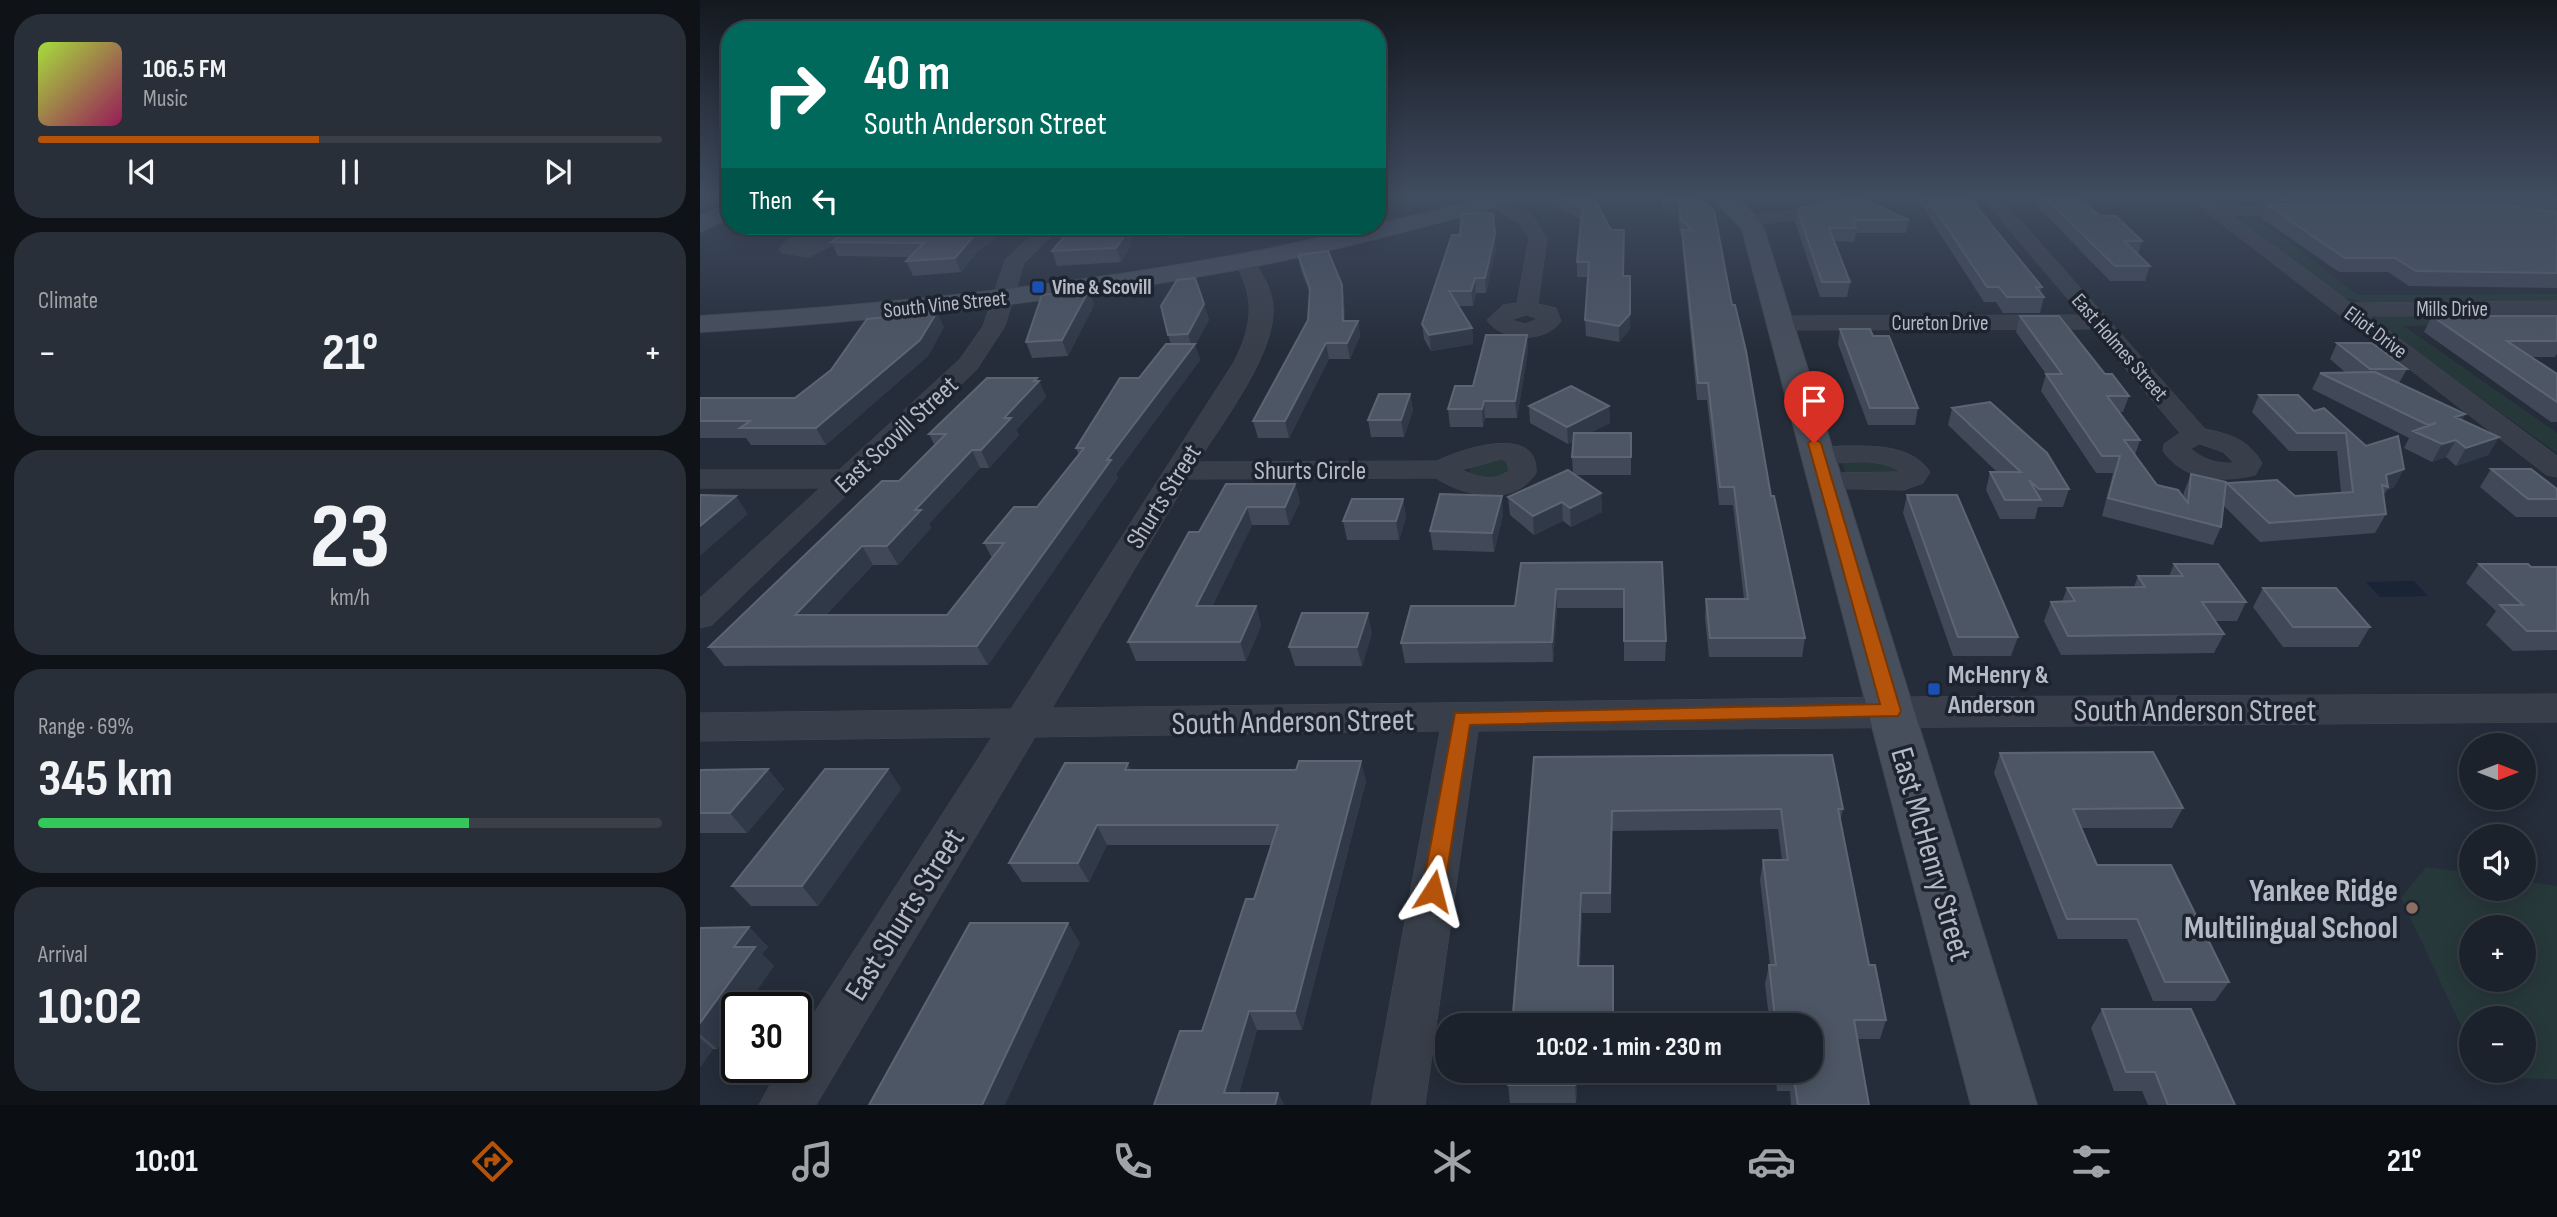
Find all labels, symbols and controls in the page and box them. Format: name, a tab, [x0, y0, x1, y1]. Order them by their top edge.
text: 40 m	[864, 45, 950, 104]
icon: right	[749, 49, 840, 140]
text: 106.5 FM	[143, 54, 226, 85]
text: Music	[143, 85, 188, 113]
text: South Anderson Street	[864, 105, 1107, 144]
icon: previous	[123, 153, 161, 191]
icon: pause	[331, 153, 369, 191]
icon: next	[539, 153, 577, 191]
icon: left	[806, 182, 844, 220]
text: Then	[749, 186, 792, 217]
place label: Vine & Scovill	[1052, 275, 1151, 300]
marker: Vine & Scovill	[1030, 279, 1046, 295]
street label: South Vine Street	[882, 286, 1008, 323]
text: Climate	[38, 287, 98, 315]
street label: East Holmes Street	[2066, 289, 2173, 406]
street label: Mills Drive	[2416, 297, 2488, 322]
street label: Eliot Drive	[2339, 301, 2412, 364]
street label: Cureton Drive	[1892, 311, 1988, 336]
text: 21°	[322, 322, 378, 385]
text: −	[38, 331, 57, 376]
text: +	[643, 331, 662, 376]
street label: East Scovill Street	[829, 370, 965, 500]
pin	[1784, 371, 1844, 443]
icon: arrive	[1795, 382, 1833, 420]
street label: Shurts Street	[1120, 439, 1208, 555]
street label: Shurts Circle	[1254, 456, 1366, 487]
text: 23	[310, 484, 390, 593]
text: km/h	[330, 584, 370, 612]
place label: McHenry & Anderson	[1947, 660, 2049, 721]
marker: McHenry & Anderson	[1926, 681, 1942, 697]
street label: South Anderson Street	[2074, 692, 2316, 731]
street label: South Anderson Street	[1171, 701, 1415, 744]
text: Range · 69%	[38, 713, 134, 741]
north arrow	[2459, 733, 2536, 810]
map controls	[2459, 733, 2536, 1083]
street label: East McHenry Street	[1881, 743, 1980, 966]
text: 345 km	[38, 748, 173, 811]
street label: East Shurts Street	[837, 822, 974, 1008]
button: sound	[2459, 824, 2536, 901]
position arrow	[1396, 854, 1470, 928]
place label: Yankee Ridge Multilingual School	[2184, 872, 2398, 948]
marker: Yankee Ridge Multilingual School	[2404, 900, 2420, 916]
button: +	[2459, 915, 2536, 992]
text: Arrival	[38, 941, 87, 969]
text: 10:02	[38, 976, 142, 1039]
speed limit sign: 30	[721, 992, 812, 1083]
button: −	[2459, 1006, 2536, 1083]
text: 10:02 · 1 min · 230 m	[1536, 1032, 1722, 1063]
icon: directions	[468, 1137, 517, 1186]
icon: music	[788, 1137, 837, 1186]
icon: phone	[1108, 1137, 1157, 1186]
icon: climate	[1428, 1137, 1477, 1186]
icon: car	[1747, 1137, 1796, 1186]
icon: filters	[2067, 1137, 2116, 1186]
text: 10:01	[135, 1142, 198, 1181]
text: 21°	[2387, 1142, 2422, 1181]

